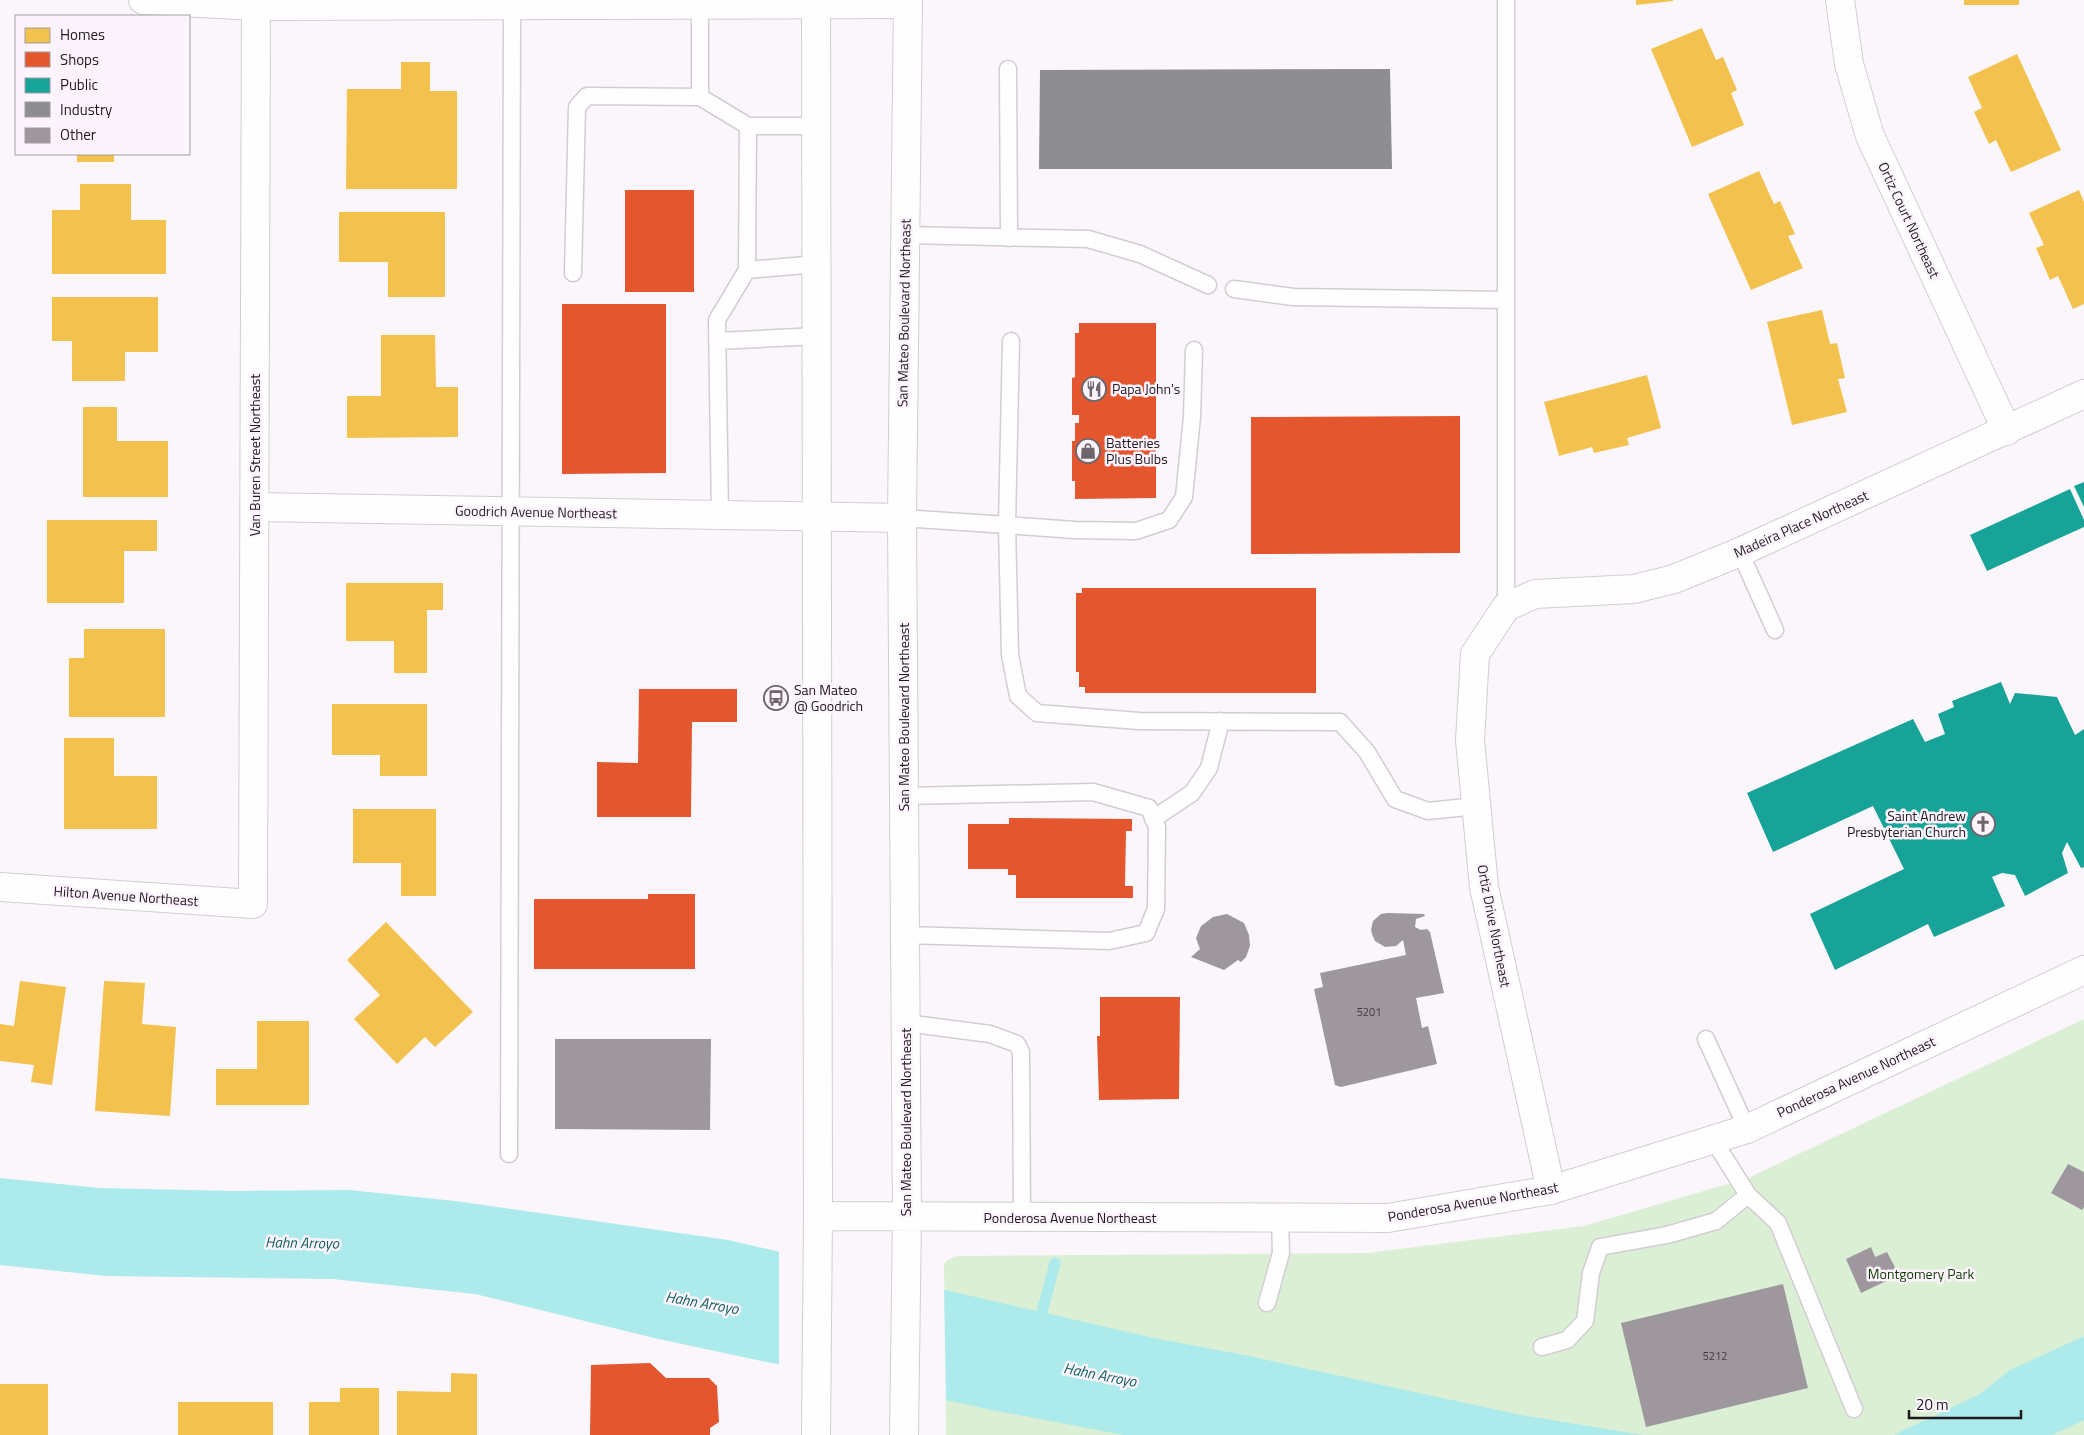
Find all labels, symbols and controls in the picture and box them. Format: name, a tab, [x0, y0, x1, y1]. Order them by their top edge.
legend	[15, 15, 190, 155]
text: Homes	[60, 23, 105, 46]
text: Shops	[60, 48, 99, 71]
text: Public	[60, 73, 98, 96]
text: Industry	[60, 98, 112, 121]
text: Other	[60, 123, 96, 146]
street label: Ortiz Court Northeast	[1873, 158, 1946, 281]
street label: San Mateo Boulevard Northeast	[891, 219, 916, 407]
street label: Van Buren Street Northeast	[244, 374, 265, 536]
restaurant icon: Papa John's	[1081, 376, 1107, 402]
place label: Papa John's	[1112, 378, 1180, 399]
place label: Batteries Plus Bulbs	[1106, 432, 1168, 469]
shop icon: Batteries Plus Bulbs	[1075, 438, 1101, 464]
street label: Madeira Place Northeast	[1730, 484, 1872, 563]
street label: Goodrich Avenue Northeast	[455, 500, 617, 523]
street label: San Mateo Boulevard Northeast	[893, 623, 914, 811]
place label: San Mateo @ Goodrich	[794, 679, 863, 716]
bus stop icon: San Mateo @ Goodrich	[763, 685, 789, 711]
place label: Saint Andrew Presbyterian Church	[1847, 805, 1966, 842]
church icon: Saint Andrew Presbyterian Church	[1970, 811, 1996, 837]
street label: Ortiz Drive Northeast	[1472, 863, 1517, 989]
street label: Hilton Avenue Northeast	[53, 880, 199, 911]
house number: 5201	[1357, 1004, 1381, 1020]
street label: San Mateo Boulevard Northeast	[895, 1028, 916, 1216]
street label: Ponderosa Avenue Northeast	[1773, 1030, 1939, 1123]
street label: Ponderosa Avenue Northeast	[1386, 1176, 1560, 1227]
street label: Ponderosa Avenue Northeast	[984, 1207, 1156, 1228]
water label: Hahn Arroyo	[265, 1230, 340, 1255]
park label: Montgomery Park	[1868, 1263, 1974, 1284]
water label: Hahn Arroyo	[664, 1285, 741, 1320]
house number: 5212	[1703, 1348, 1727, 1364]
water label: Hahn Arroyo	[1062, 1356, 1139, 1393]
scale bar	[1909, 1388, 2022, 1420]
text: 20 m	[1916, 1393, 1949, 1416]

